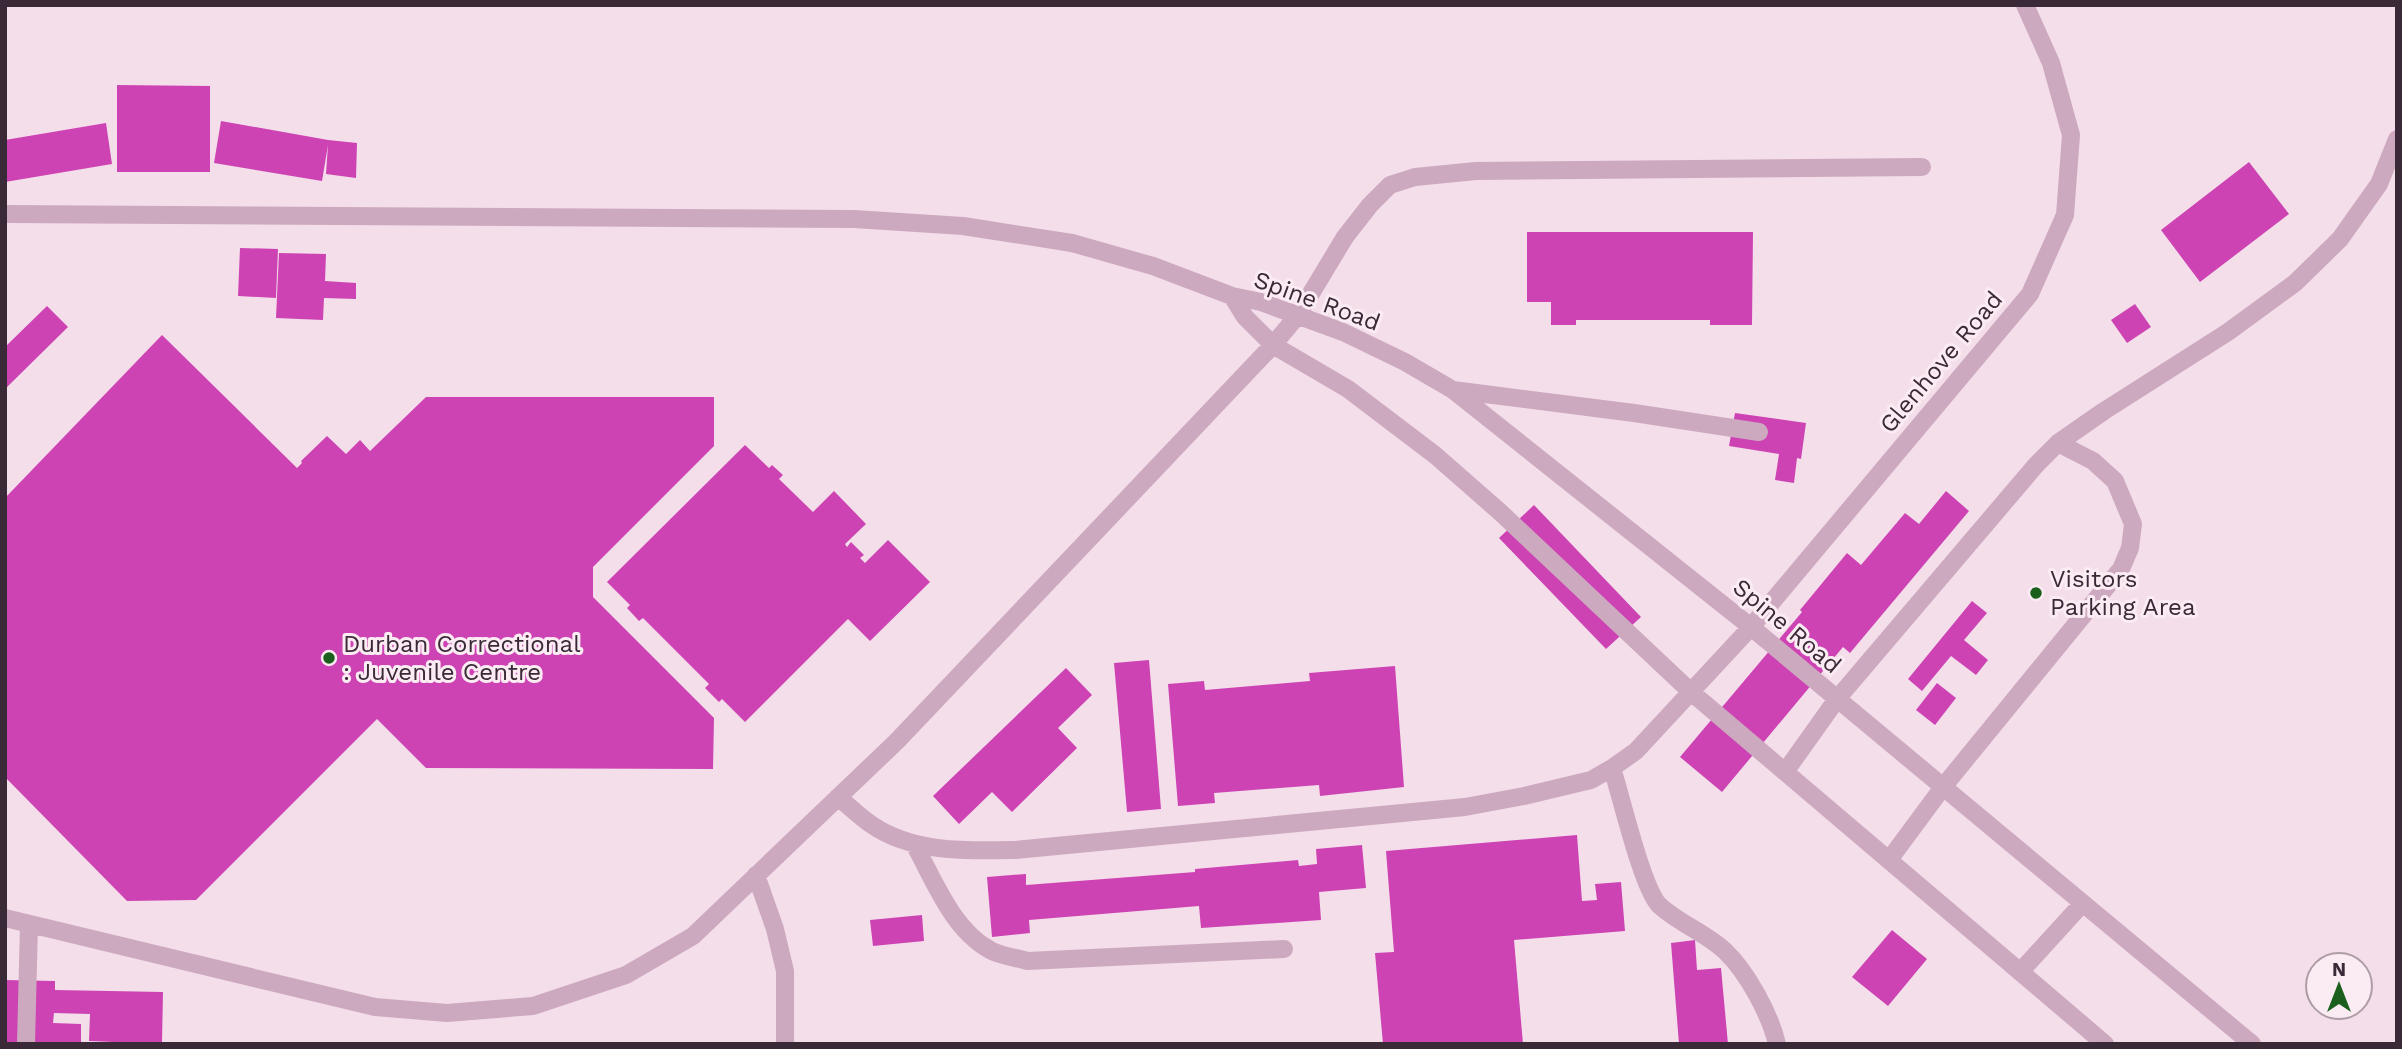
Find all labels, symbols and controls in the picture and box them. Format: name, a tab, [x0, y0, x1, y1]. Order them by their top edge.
street label: Spine Road	[1250, 265, 1384, 337]
street label: Glenhove Road	[1874, 286, 2008, 438]
place label: Visitors Parking Area	[2050, 565, 2196, 621]
street label: Spine Road	[1727, 573, 1847, 679]
marker: Visitors Parking Area	[2028, 585, 2044, 601]
place label: Durban Correctional : Juvenile Centre	[343, 630, 581, 686]
marker: Durban Correctional : Juvenile Centre	[321, 650, 337, 666]
north arrow	[2304, 951, 2374, 1021]
text: N	[2332, 958, 2346, 981]

